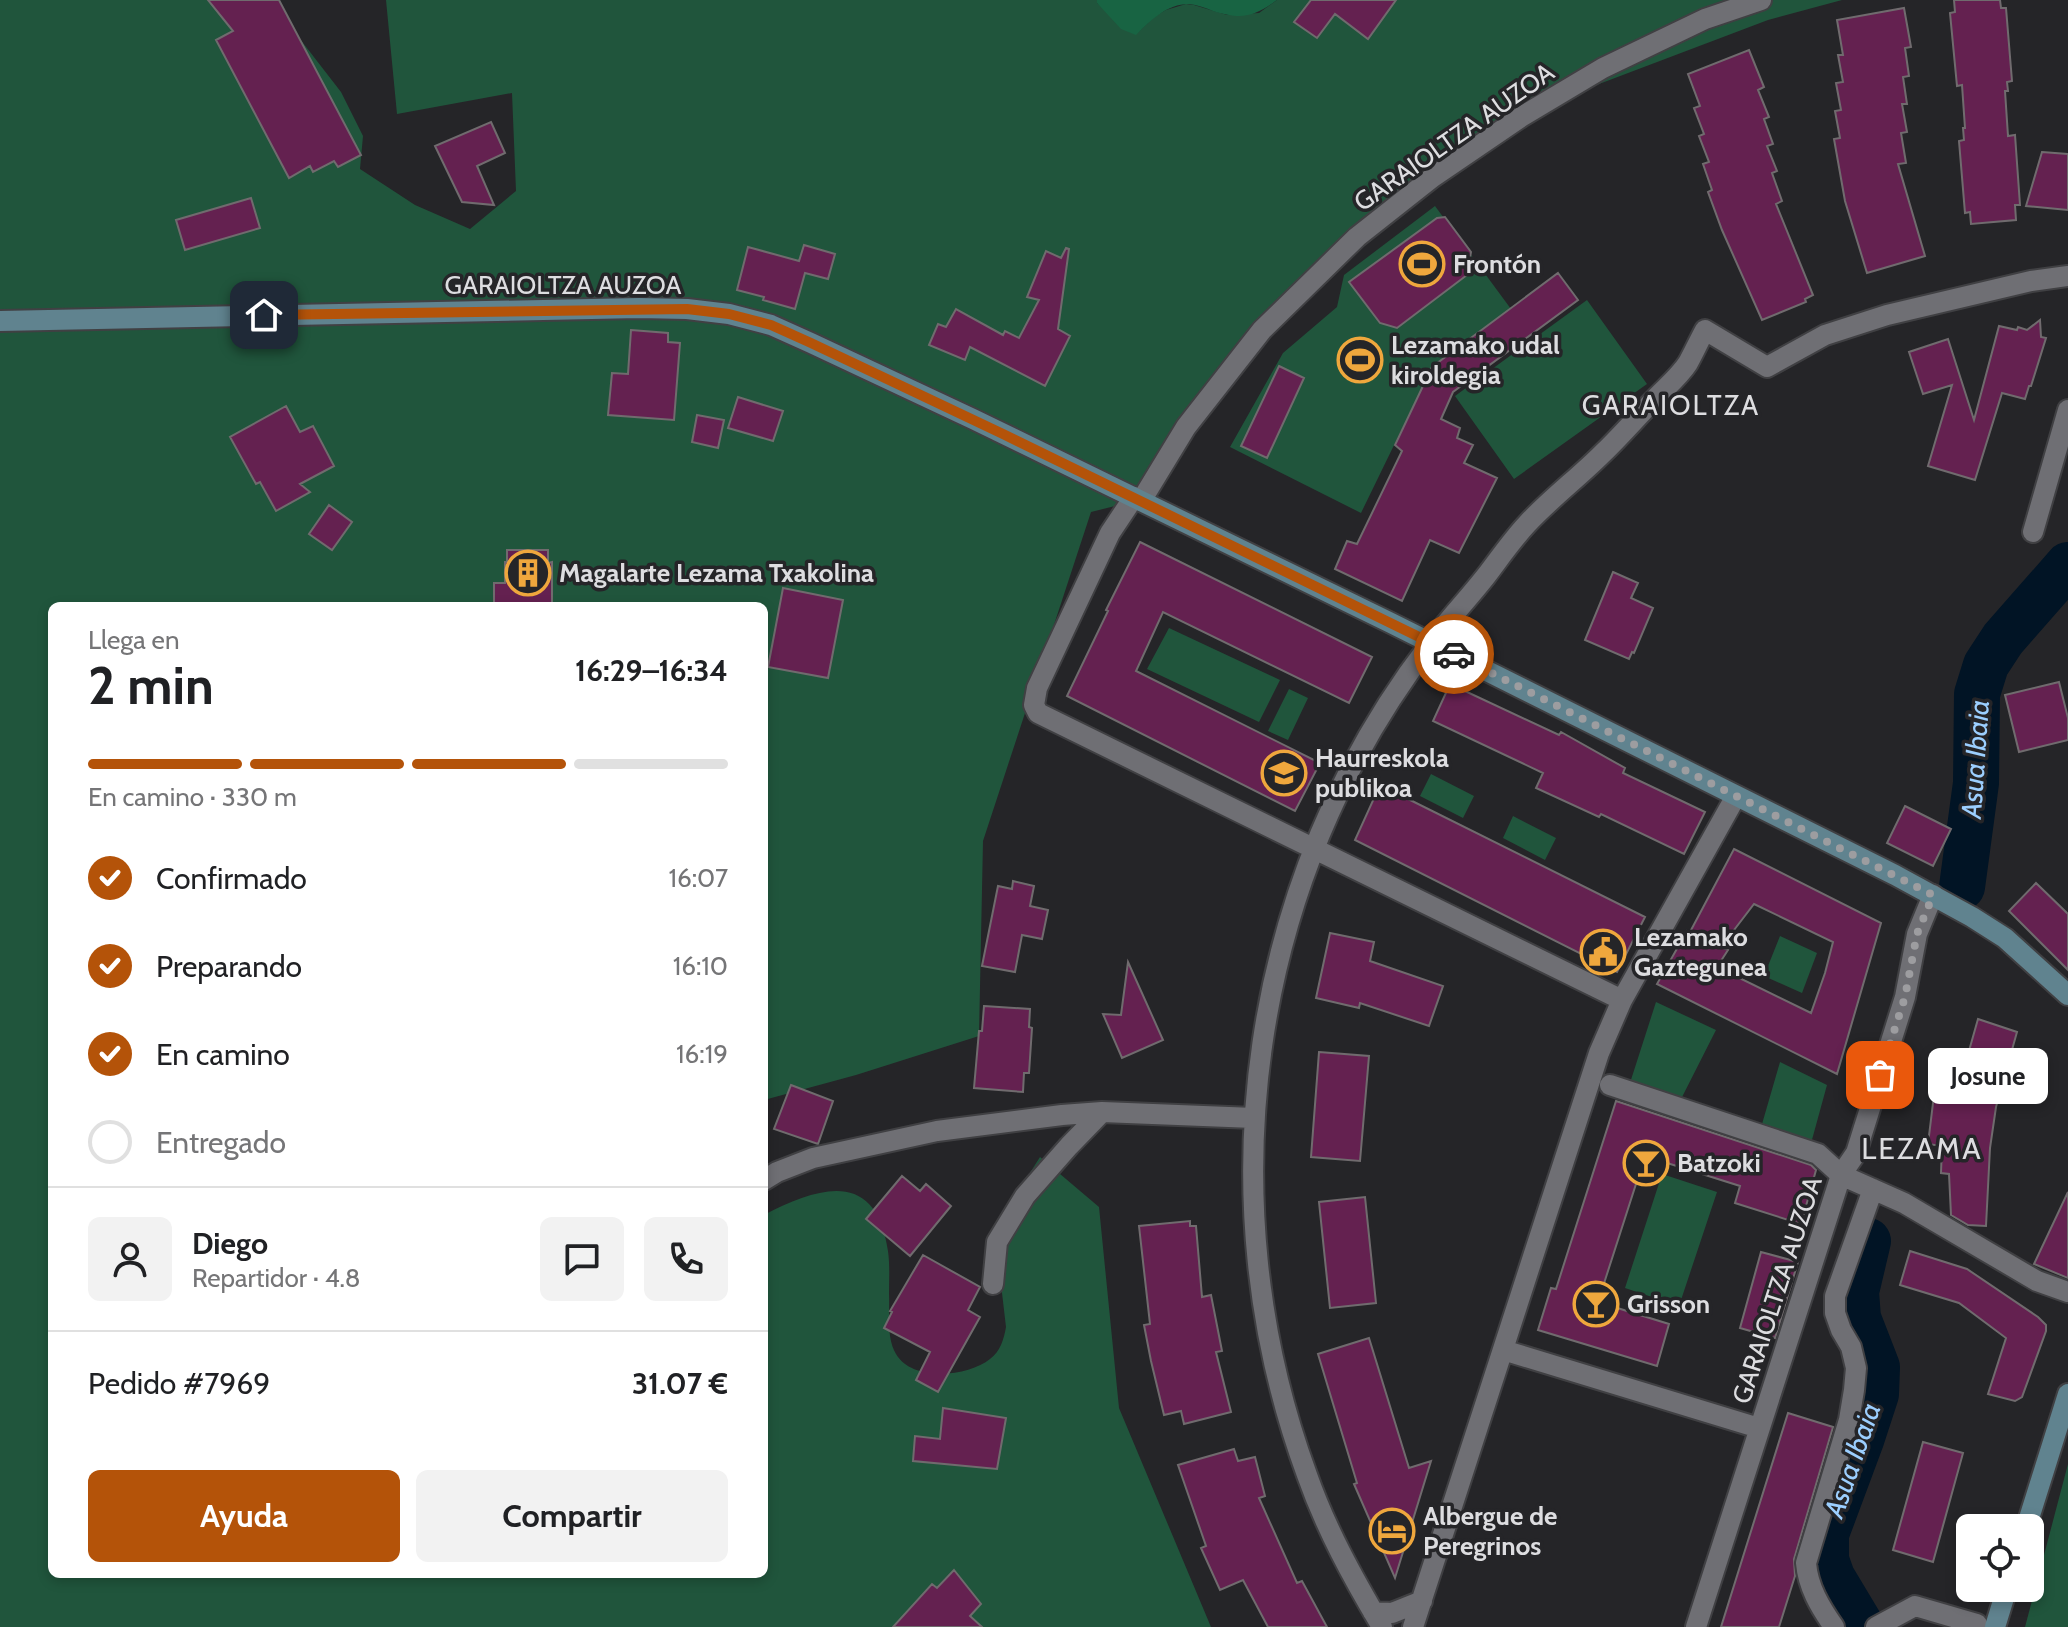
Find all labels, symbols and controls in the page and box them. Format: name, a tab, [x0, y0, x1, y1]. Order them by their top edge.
street label: GARAIOLTZA AUZOA	[1348, 56, 1560, 218]
sports icon: Frontón	[1398, 240, 1446, 288]
place label: Frontón	[1453, 248, 1541, 280]
street label: GARAIOLTZA AUZOA	[445, 269, 681, 301]
pin	[230, 281, 298, 349]
icon: home	[242, 293, 286, 337]
place label: Lezamako udal kiroldegia	[1391, 329, 1560, 391]
sports icon: Lezamako udal kiroldegia	[1336, 336, 1384, 384]
district label: GARAIOLTZA	[1582, 388, 1760, 422]
building icon: Magalarte Lezama Txakolina	[504, 549, 552, 597]
place label: Magalarte Lezama Txakolina	[559, 557, 874, 589]
courier	[1414, 614, 1494, 694]
text: Llega en	[88, 624, 179, 656]
icon: car	[1432, 632, 1476, 676]
text: 16:29–16:34	[575, 652, 728, 689]
text: 2 min	[88, 654, 214, 717]
water label: Asua Ibaia	[1954, 698, 1996, 822]
place label: Haurreskola publikoa	[1315, 742, 1449, 804]
school or university icon: Haurreskola publikoa	[1260, 749, 1308, 797]
text: En camino · 330 m	[88, 781, 297, 813]
icon: check	[88, 856, 132, 900]
text: Confirmado	[156, 860, 307, 897]
text: 16:07	[668, 862, 728, 894]
place label: Lezamako Gaztegunea	[1634, 921, 1767, 983]
public building icon: Lezamako Gaztegunea	[1579, 928, 1627, 976]
icon: check	[88, 944, 132, 988]
text: Preparando	[156, 948, 302, 985]
text: 16:10	[673, 950, 728, 982]
icon: check	[88, 1032, 132, 1076]
text: En camino	[156, 1036, 290, 1073]
text: 16:19	[676, 1038, 728, 1070]
pin	[1846, 1041, 1914, 1109]
callout: Josune	[1928, 1047, 2048, 1103]
icon: bag	[1858, 1053, 1902, 1097]
text: Josune	[1951, 1060, 2025, 1092]
text: Entregado	[156, 1124, 286, 1161]
district label: LEZAMA	[1861, 1130, 1983, 1167]
bar icon: Batzoki	[1622, 1139, 1670, 1187]
place label: Batzoki	[1677, 1147, 1761, 1179]
street label: GARAIOLTZA AUZOA	[1725, 1172, 1829, 1408]
button: person	[88, 1217, 172, 1301]
button: chat	[540, 1217, 624, 1301]
button: phone	[644, 1217, 728, 1301]
text: Diego	[192, 1225, 268, 1262]
text: Repartidor · 4.8	[192, 1262, 361, 1294]
bar icon: Grisson	[1572, 1280, 1620, 1328]
place label: Grisson	[1627, 1288, 1710, 1320]
text: Pedido #7969	[88, 1365, 270, 1402]
text: 31.07 €	[632, 1365, 728, 1402]
water label: Asua Ibaia	[1816, 1398, 1887, 1524]
button: Ayuda	[88, 1470, 400, 1562]
button: Compartir	[416, 1470, 728, 1562]
place label: Albergue de Peregrinos	[1423, 1500, 1557, 1562]
hotel icon: Albergue de Peregrinos	[1368, 1507, 1416, 1555]
map controls	[1956, 1514, 2044, 1602]
button: locate	[1956, 1514, 2044, 1602]

